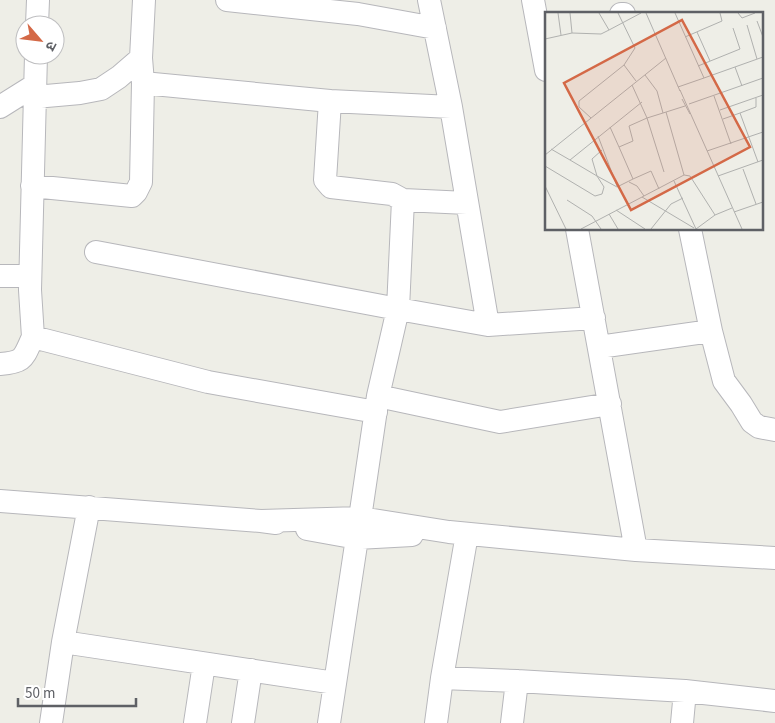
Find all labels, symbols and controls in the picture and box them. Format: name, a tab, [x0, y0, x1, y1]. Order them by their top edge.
inset map	[545, 12, 762, 230]
north arrow	[15, 15, 65, 65]
text: उ	[39, 37, 61, 55]
scale bar	[18, 676, 135, 708]
text: 50 m	[25, 683, 55, 704]

